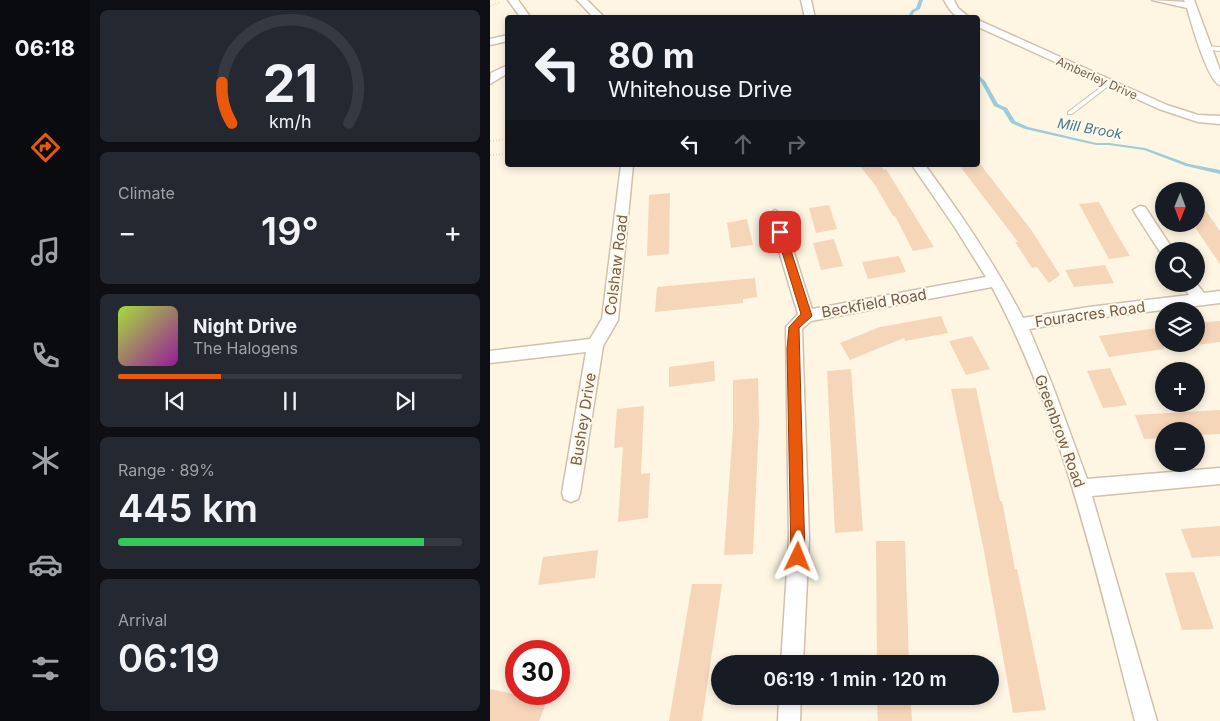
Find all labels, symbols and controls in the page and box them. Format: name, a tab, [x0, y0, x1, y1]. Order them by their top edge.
text: 80 m	[608, 34, 695, 76]
text: 06:18	[15, 35, 75, 61]
icon: left	[525, 35, 590, 100]
text: 21	[262, 52, 318, 115]
street label: Amberley Drive	[1054, 53, 1140, 103]
text: Whitehouse Drive	[608, 76, 792, 102]
text: km/h	[269, 111, 311, 132]
water label: Mill Brook	[1056, 114, 1124, 142]
icon: directions	[28, 130, 63, 165]
icon: left	[676, 130, 704, 158]
icon: ahead	[729, 130, 757, 158]
icon: right	[782, 130, 810, 158]
north arrow	[1155, 182, 1205, 232]
map controls	[1155, 182, 1205, 472]
text: Climate	[118, 183, 175, 203]
text: 19°	[261, 208, 319, 254]
pin	[759, 211, 801, 253]
street label: Colshaw Road	[600, 213, 632, 317]
text: −	[118, 215, 137, 249]
text: +	[443, 215, 462, 249]
icon: arrive	[766, 218, 794, 246]
icon: music	[28, 234, 63, 269]
button: search	[1155, 242, 1205, 292]
street label: Beckfield Road	[820, 284, 928, 322]
street label: Fouracres Road	[1034, 297, 1146, 331]
button: layers	[1155, 302, 1205, 352]
text: Night Drive	[193, 315, 297, 338]
icon: phone	[28, 338, 63, 373]
text: The Halogens	[193, 338, 298, 358]
button: +	[1155, 362, 1205, 412]
street label: Bushey Drive	[566, 371, 600, 467]
street label: Greenbrow Road	[1031, 372, 1089, 490]
icon: previous	[161, 387, 189, 415]
icon: pause	[276, 387, 304, 415]
icon: next	[391, 387, 419, 415]
button: −	[1155, 422, 1205, 472]
icon: climate	[28, 443, 63, 478]
text: Range · 89%	[118, 460, 215, 480]
text: 445 km	[118, 485, 258, 531]
position arrow	[771, 530, 823, 582]
icon: car	[28, 547, 63, 582]
text: Arrival	[118, 610, 167, 630]
text: 06:19	[118, 635, 220, 681]
speed limit sign: 30	[505, 640, 570, 705]
icon: filters	[28, 651, 63, 686]
text: 06:19 · 1 min · 120 m	[763, 668, 947, 691]

